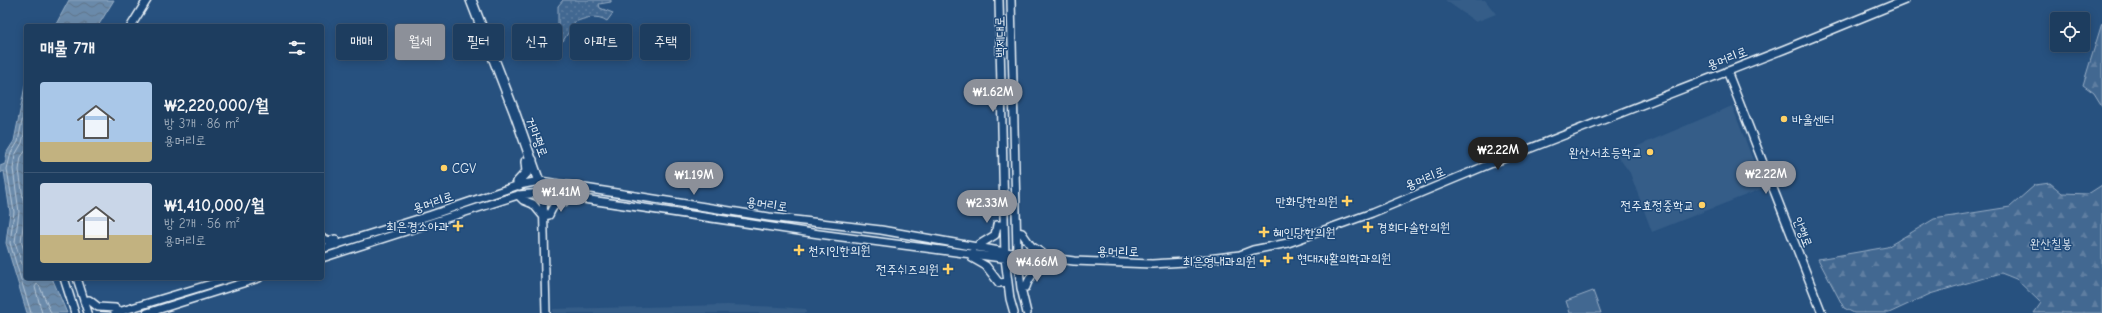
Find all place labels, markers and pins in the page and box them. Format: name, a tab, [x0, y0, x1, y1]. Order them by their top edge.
pin: ₩1.62M	[960, 79, 1026, 113]
place label: 바울센터	[1792, 112, 1834, 127]
marker: 바울센터	[1779, 114, 1789, 124]
pin: ₩2.22M	[1465, 137, 1531, 171]
place label: 완산서초등학교	[1569, 145, 1642, 160]
marker: 완산서초등학교	[1645, 147, 1655, 157]
place label: CGV	[452, 161, 476, 176]
pin: ₩2.22M	[1733, 161, 1799, 195]
pin: ₩1.19M	[661, 162, 727, 196]
marker: CGV	[439, 163, 449, 173]
pin: ₩1.41M	[528, 179, 594, 213]
pin: ₩2.33M	[954, 190, 1020, 224]
place label: 만화당한의원	[1275, 194, 1338, 209]
marker: 만화당한의원	[1341, 195, 1353, 207]
place label: 전주효정중학교	[1621, 198, 1694, 213]
marker: 전주효정중학교	[1697, 200, 1707, 210]
place label: 최은경소아과	[386, 219, 449, 234]
marker: 최은경소아과	[452, 220, 464, 232]
place label: 경희다솔한의원	[1377, 220, 1450, 235]
marker: 경희다솔한의원	[1362, 221, 1374, 233]
place label: 혜인당한의원	[1273, 225, 1336, 240]
marker: 혜인당한의원	[1258, 226, 1270, 238]
place label: 천지인한의원	[808, 243, 871, 258]
marker: 천지인한의원	[793, 244, 805, 256]
pin: ₩4.66M	[1004, 249, 1070, 283]
place label: 현대재활의학과의원	[1297, 251, 1391, 266]
marker: 현대재활의학과의원	[1282, 252, 1294, 264]
place label: 최은영내과의원	[1183, 254, 1256, 269]
marker: 최은영내과의원	[1259, 255, 1271, 267]
place label: 전주쉬즈의원	[876, 262, 939, 277]
marker: 전주쉬즈의원	[942, 263, 954, 275]

